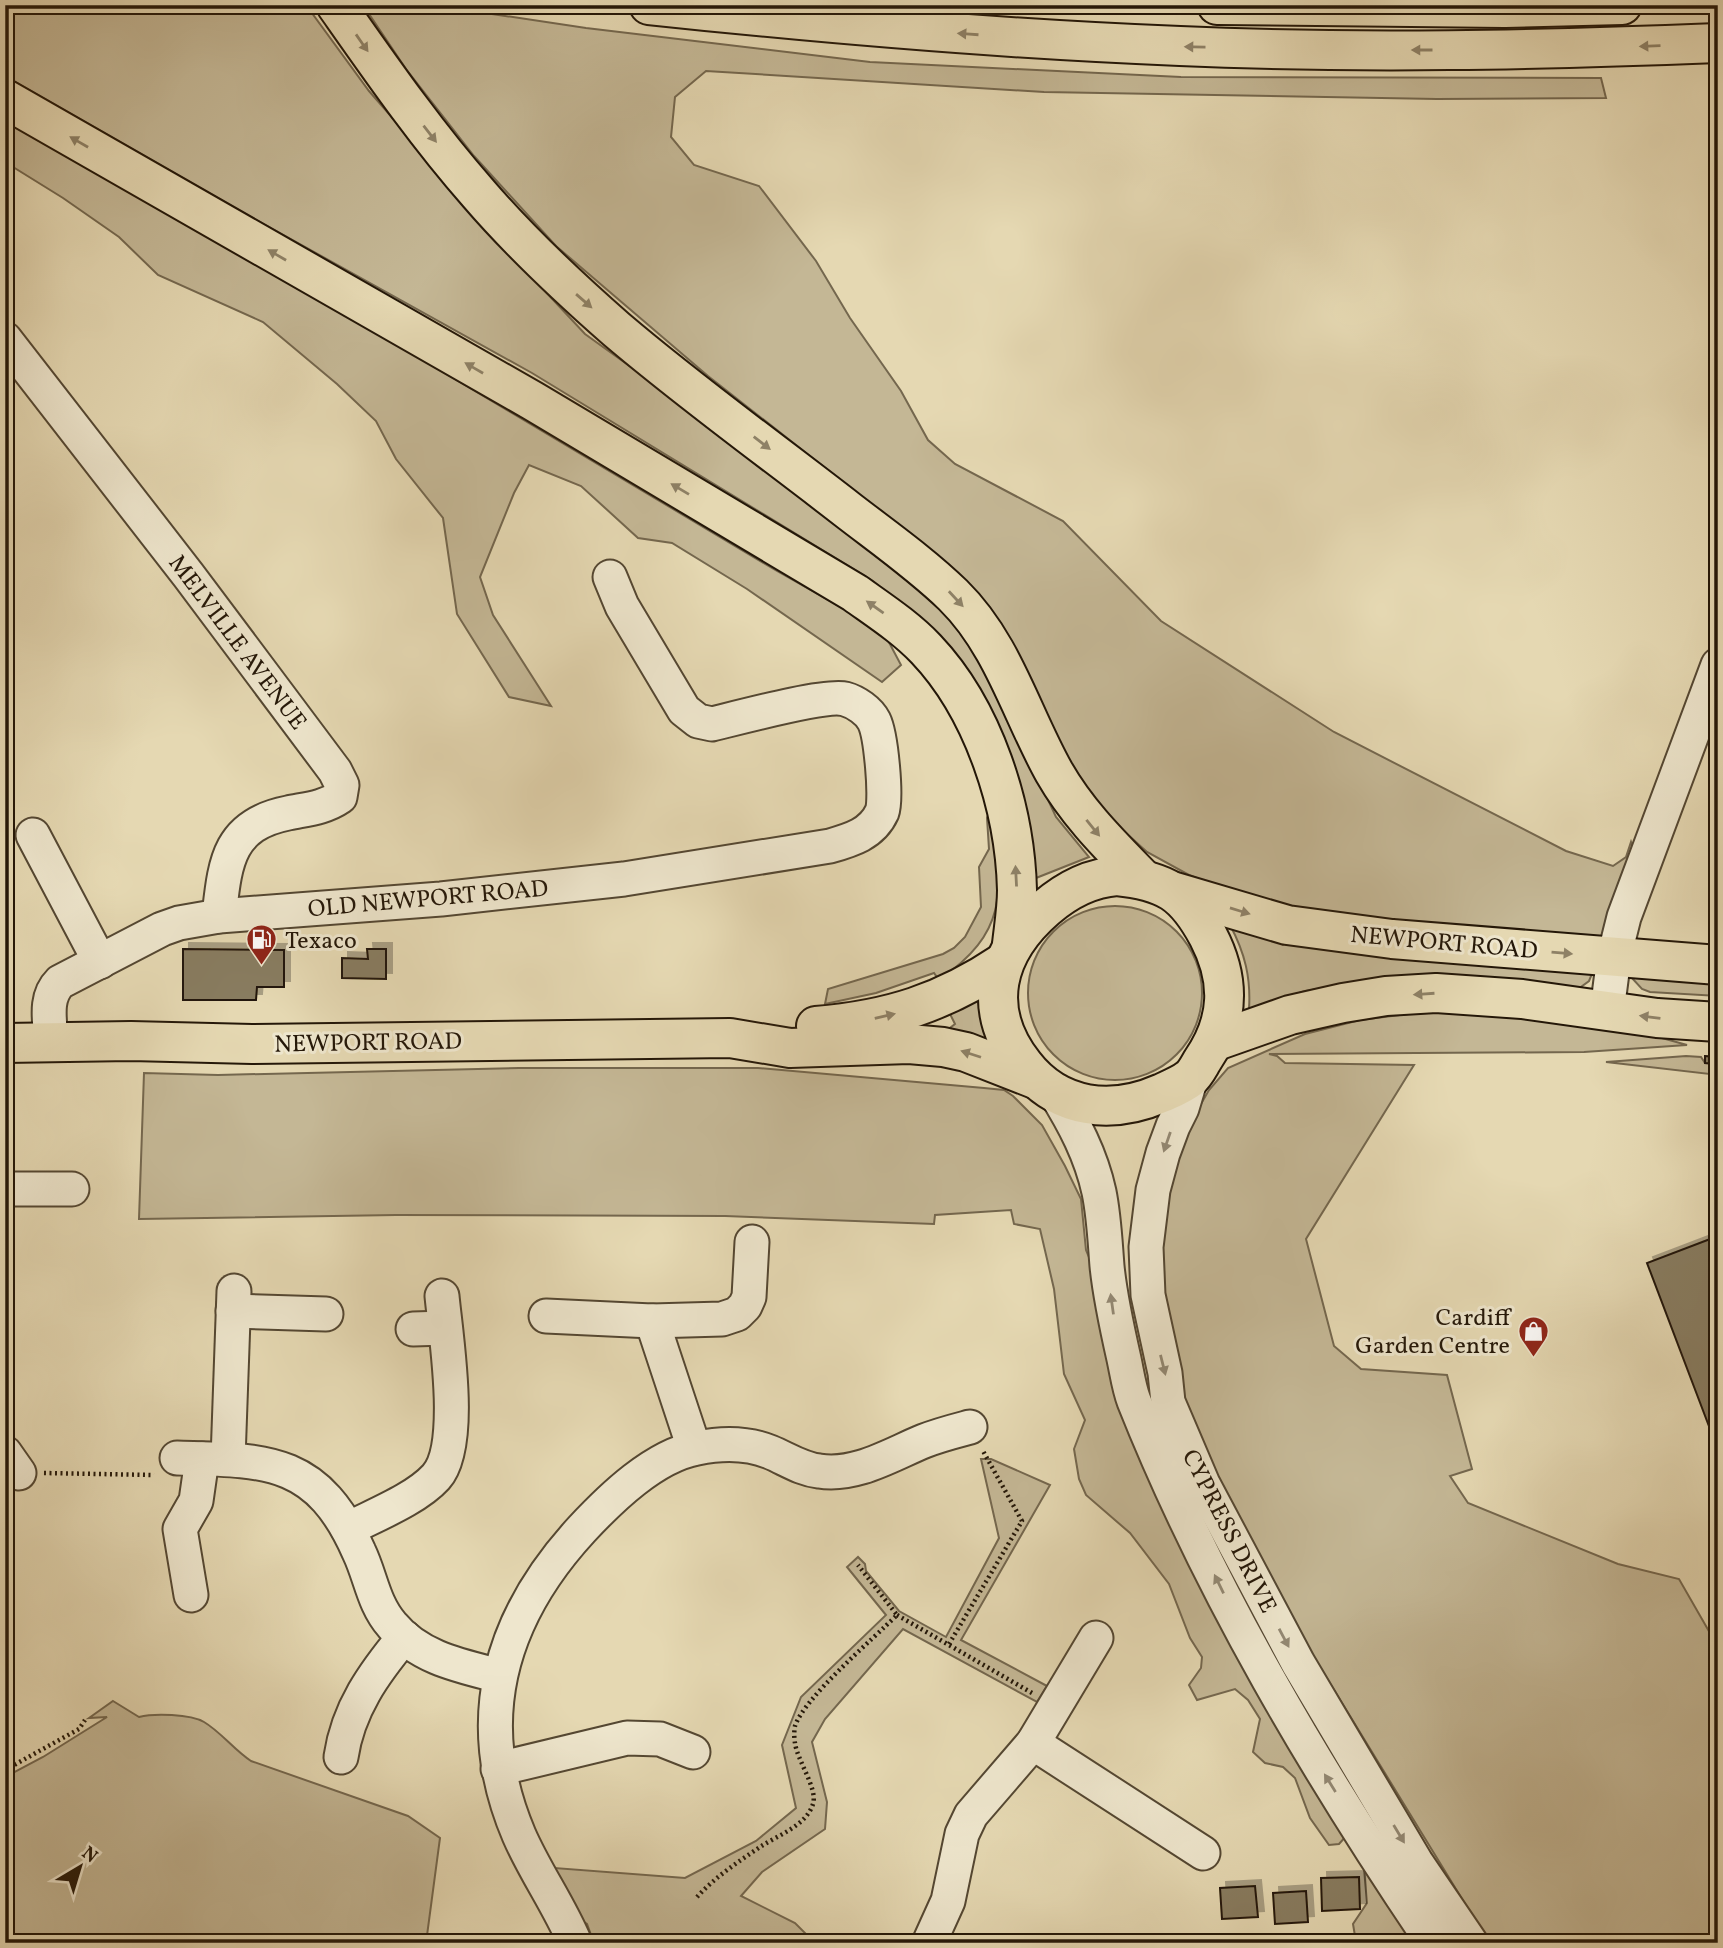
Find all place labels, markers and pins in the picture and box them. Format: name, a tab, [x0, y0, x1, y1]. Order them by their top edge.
fuel station icon: Texaco	[245, 923, 279, 967]
place label: Texaco	[285, 925, 357, 959]
place label: Cardiff Garden Centre	[1355, 1302, 1512, 1364]
shop icon: Cardiff Garden Centre	[1516, 1314, 1550, 1358]

